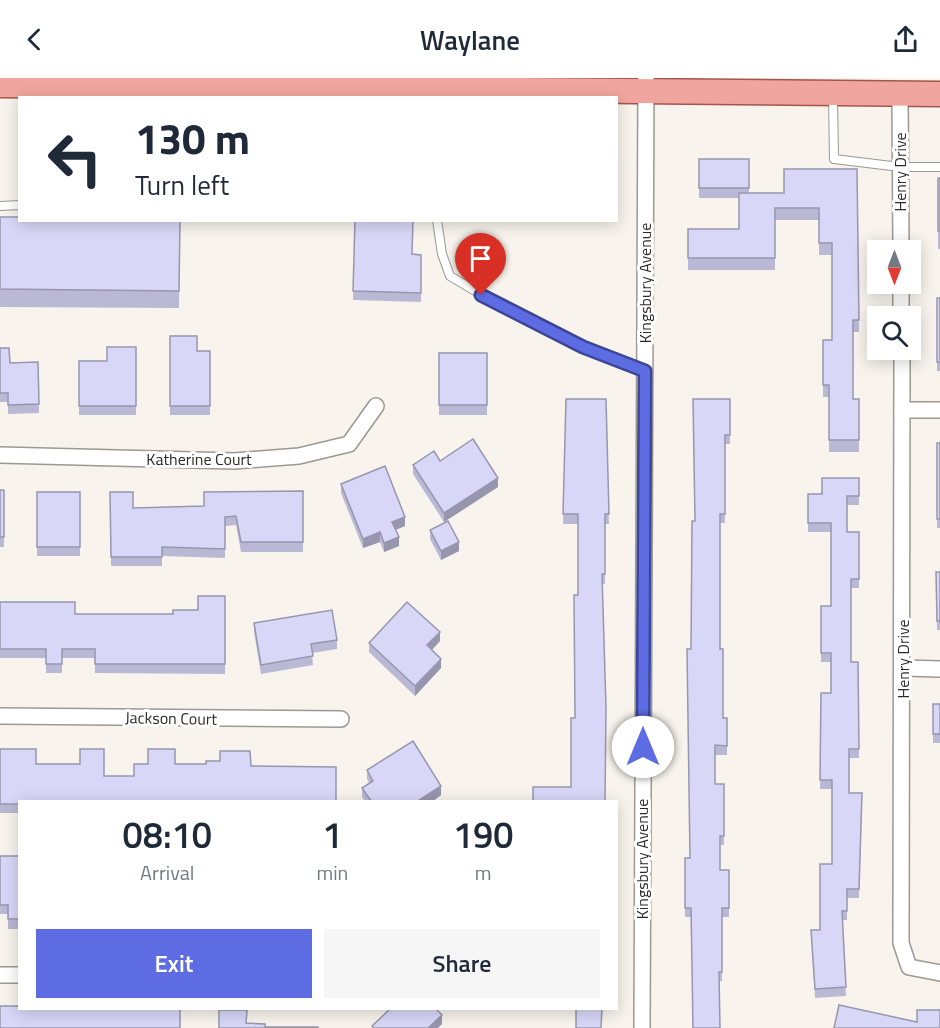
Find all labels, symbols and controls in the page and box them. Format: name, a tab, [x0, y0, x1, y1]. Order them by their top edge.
text: Waylane	[420, 19, 520, 60]
icon: back	[18, 23, 51, 56]
icon: share	[889, 23, 922, 56]
text: 130 m	[135, 106, 250, 170]
icon: left	[36, 120, 114, 198]
street label: Henry Drive	[888, 132, 912, 212]
text: Turn left	[135, 164, 229, 205]
street label: Kingsbury Avenue	[633, 223, 657, 343]
pin	[455, 233, 506, 295]
north arrow	[867, 240, 921, 294]
map controls	[867, 240, 921, 360]
icon: arrive	[464, 242, 497, 275]
button: search	[867, 306, 921, 360]
street label: Katherine Court	[146, 447, 252, 471]
street label: Henry Drive	[891, 619, 915, 699]
street label: Jackson Court	[125, 705, 218, 731]
position arrow	[611, 715, 675, 779]
street label: Kingsbury Avenue	[630, 799, 654, 919]
text: 08:10	[123, 807, 212, 862]
text: 1	[322, 807, 342, 862]
text: 190	[453, 807, 513, 862]
text: Arrival	[140, 857, 194, 888]
text: min	[316, 857, 348, 888]
text: m	[475, 857, 491, 888]
button: Exit	[36, 929, 312, 998]
button: Share	[324, 929, 600, 998]

